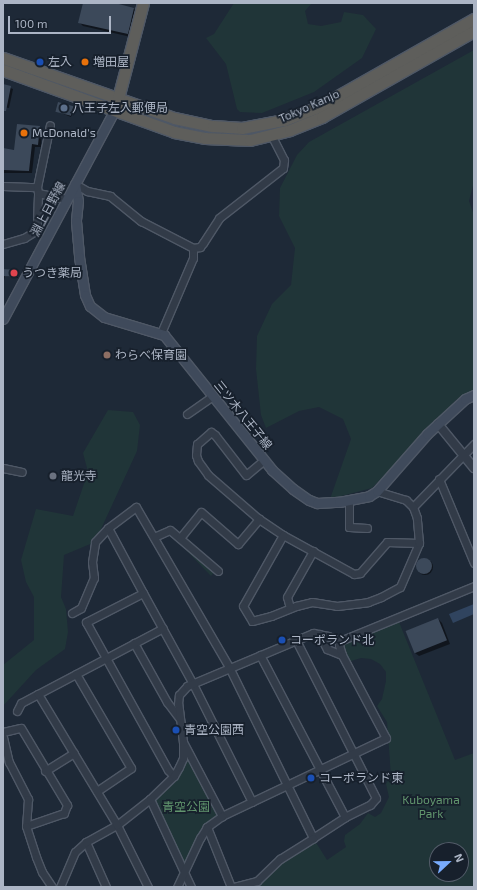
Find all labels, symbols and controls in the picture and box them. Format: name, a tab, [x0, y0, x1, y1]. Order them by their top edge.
scale bar	[10, 8, 113, 34]
text: 100 m	[15, 16, 47, 30]
place label: 左入	[48, 55, 72, 69]
place label: 増田屋	[93, 55, 129, 69]
marker: 左入	[35, 57, 45, 67]
marker: 増田屋	[80, 57, 90, 67]
street label: Tokyo Kanjo	[276, 86, 342, 126]
place label: 八王子左入郵便局	[72, 101, 168, 115]
marker: 八王子左入郵便局	[59, 103, 69, 113]
place label: McDonald's	[32, 126, 96, 140]
marker: McDonald's	[19, 128, 29, 138]
street label: 淵上日野線	[28, 179, 68, 239]
place label: うつき薬局	[22, 266, 82, 280]
marker: うつき薬局	[9, 268, 19, 278]
place label: わらべ保育園	[115, 348, 187, 362]
marker: わらべ保育園	[102, 350, 112, 360]
street label: 三ツ木八王子線	[211, 378, 275, 452]
place label: 龍光寺	[61, 469, 97, 483]
marker: 龍光寺	[48, 471, 58, 481]
place label: コーポランド北	[290, 633, 374, 647]
marker: コーポランド北	[277, 635, 287, 645]
place label: 青空公園西	[184, 723, 244, 737]
marker: 青空公園西	[171, 725, 181, 735]
place label: コーポランド東	[319, 771, 403, 785]
marker: コーポランド東	[306, 773, 316, 783]
park label: Kuboyama Park	[402, 793, 460, 821]
park label: 青空公園	[162, 800, 210, 814]
north arrow	[429, 842, 469, 882]
text: N	[452, 852, 467, 864]

